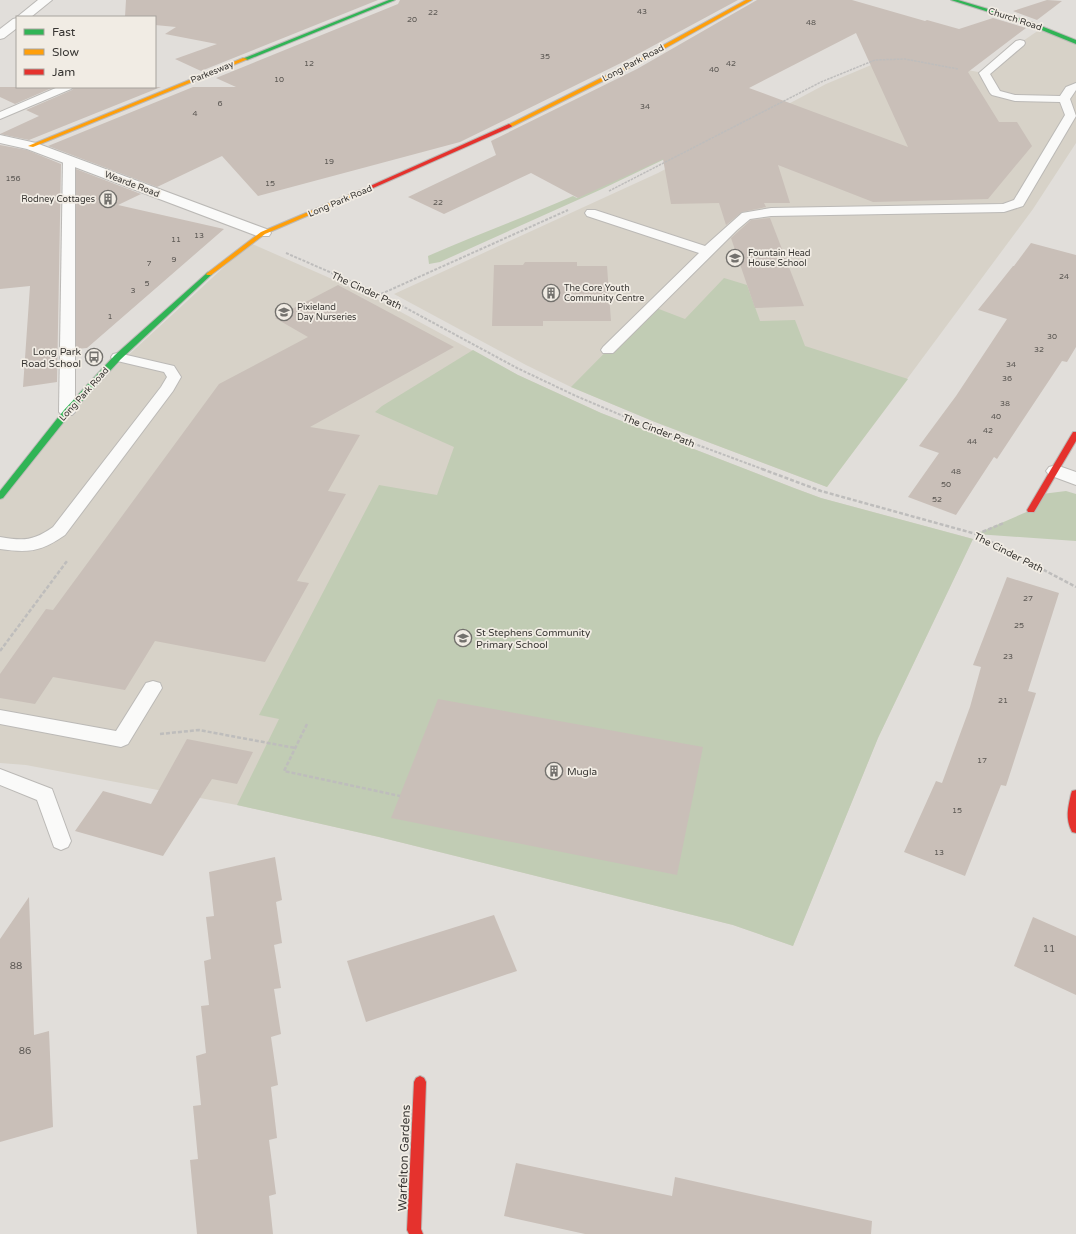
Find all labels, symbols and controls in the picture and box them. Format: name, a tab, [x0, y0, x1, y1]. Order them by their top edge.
street label: Church Road	[987, 6, 1043, 33]
house number: 43	[637, 7, 647, 16]
house number: 22	[428, 8, 438, 17]
house number: 20	[407, 15, 417, 24]
legend	[16, 16, 156, 88]
house number: 48	[806, 18, 816, 27]
text: Fast	[52, 25, 76, 39]
street label: Long Park Road	[600, 43, 666, 84]
text: Slow	[52, 45, 79, 59]
house number: 35	[540, 52, 550, 61]
street label: Parkesway	[189, 59, 235, 86]
house number: 12	[304, 59, 314, 68]
house number: 42	[726, 59, 736, 68]
text: Jam	[52, 65, 75, 79]
house number: 40	[709, 65, 719, 74]
house number: 10	[274, 75, 284, 84]
house number: 6	[217, 99, 223, 108]
house number: 34	[640, 102, 650, 111]
house number: 4	[192, 109, 198, 118]
house number: 19	[324, 157, 334, 166]
street label: Wearde Road	[103, 169, 161, 200]
house number: 156	[5, 174, 21, 183]
house number: 15	[265, 179, 275, 188]
street label: Long Park Road	[307, 183, 374, 220]
building icon: Rodney Cottages	[98, 189, 118, 209]
place label: Rodney Cottages	[21, 194, 95, 205]
house number: 22	[433, 198, 443, 207]
house number: 13	[194, 231, 204, 240]
house number: 11	[171, 235, 181, 244]
school or university icon: Fountain Head House School	[725, 248, 745, 268]
place label: Fountain Head House School	[748, 248, 811, 269]
house number: 9	[171, 255, 177, 264]
house number: 7	[146, 259, 152, 268]
street label: The Cinder Path	[330, 269, 404, 312]
house number: 24	[1059, 272, 1069, 281]
house number: 5	[144, 279, 150, 288]
building icon: The Core Youth Community Centre	[541, 283, 561, 303]
place label: The Core Youth Community Centre	[564, 283, 644, 304]
house number: 3	[130, 286, 136, 295]
school or university icon: Pixieland Day Nurseries	[274, 302, 294, 322]
place label: Pixieland Day Nurseries	[297, 302, 356, 323]
house number: 1	[107, 312, 113, 321]
house number: 30	[1047, 332, 1057, 341]
house number: 32	[1034, 345, 1044, 354]
place label: Long Park Road School	[21, 346, 82, 370]
bus stop icon: Long Park Road School	[84, 347, 104, 367]
house number: 34	[1006, 360, 1016, 369]
street label: Long Park Road	[57, 365, 111, 423]
house number: 36	[1002, 374, 1012, 383]
house number: 38	[1000, 399, 1010, 408]
street label: The Cinder Path	[621, 412, 696, 450]
house number: 40	[991, 412, 1001, 421]
house number: 42	[983, 426, 993, 435]
house number: 44	[967, 437, 977, 446]
house number: 48	[951, 467, 961, 476]
house number: 50	[941, 480, 951, 489]
house number: 52	[932, 495, 942, 504]
street label: The Cinder Path	[972, 530, 1045, 576]
house number: 27	[1023, 594, 1033, 603]
house number: 25	[1014, 621, 1024, 630]
place label: St Stephens Community Primary School	[476, 627, 591, 651]
school or university icon: St Stephens Community Primary School	[453, 628, 473, 648]
house number: 23	[1003, 652, 1013, 661]
house number: 21	[998, 696, 1008, 705]
house number: 17	[977, 756, 987, 765]
building icon: Mugla	[544, 761, 564, 781]
place label: Mugla	[567, 766, 597, 778]
house number: 15	[952, 806, 962, 815]
house number: 13	[934, 848, 944, 857]
house number: 11	[1043, 943, 1055, 955]
house number: 88	[10, 960, 22, 972]
house number: 86	[19, 1045, 31, 1057]
street label: Warfelton Gardens	[395, 1104, 413, 1212]

